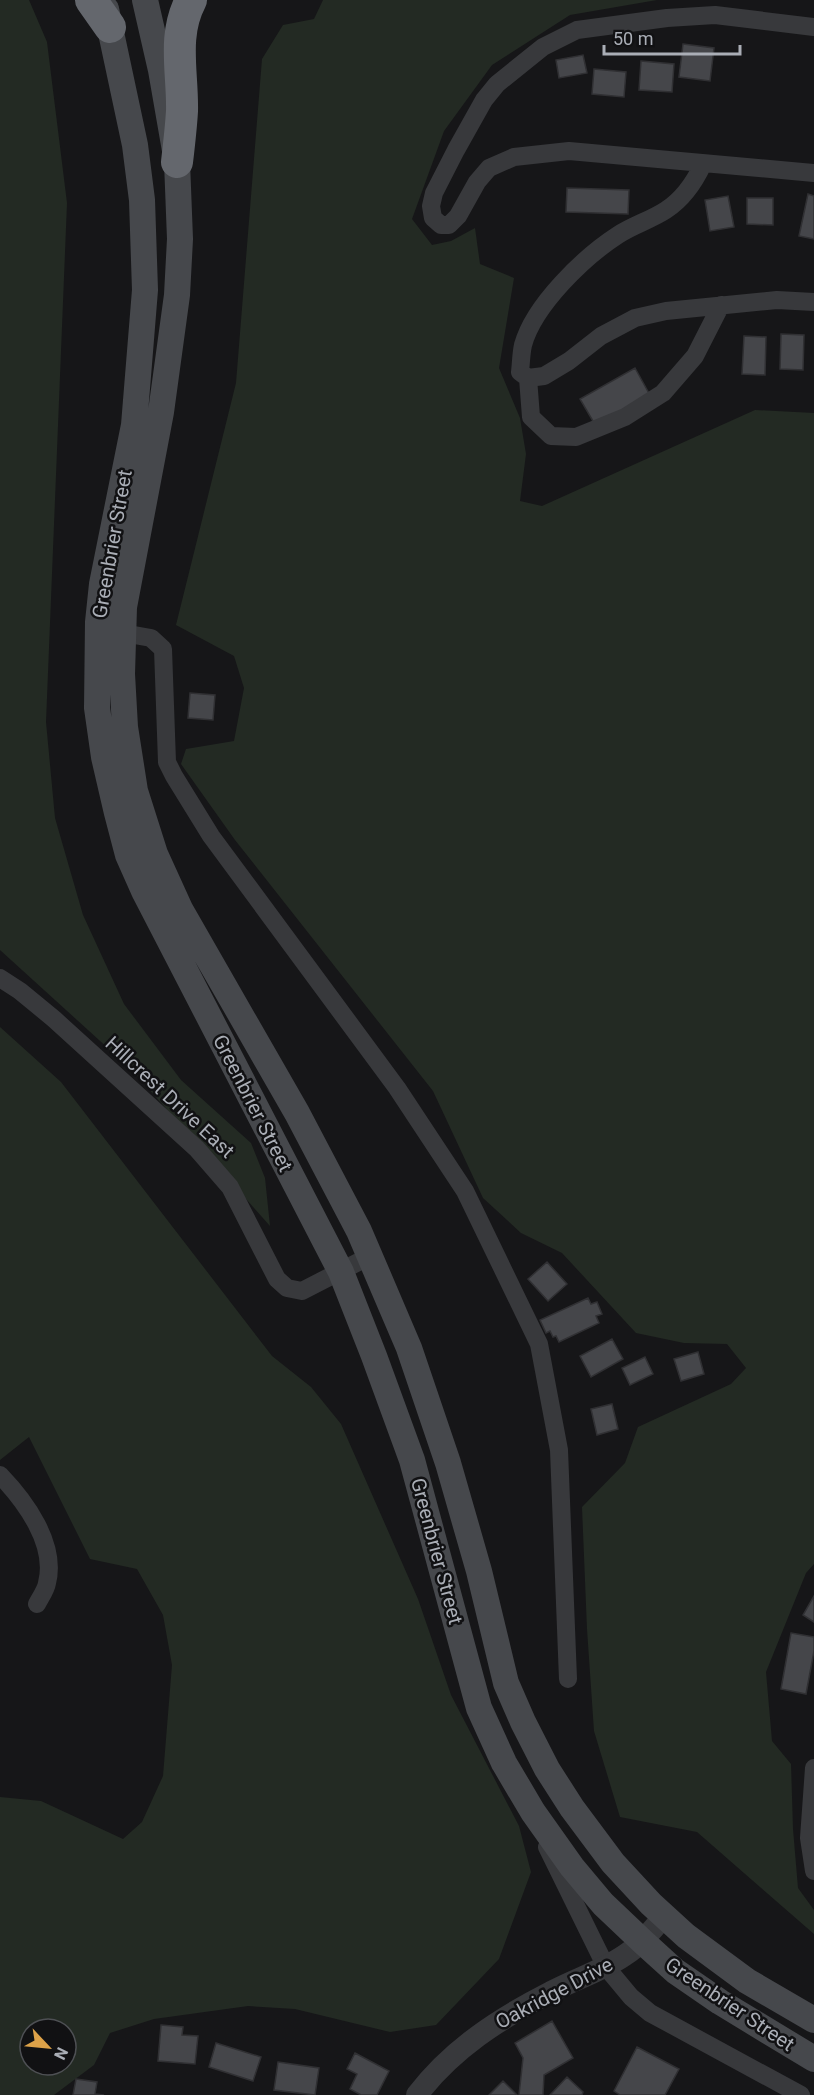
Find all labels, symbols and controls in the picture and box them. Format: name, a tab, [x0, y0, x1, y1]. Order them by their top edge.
scale bar	[604, 18, 740, 56]
text: 50 m	[613, 28, 653, 49]
street label: Greenbrier Street	[87, 468, 137, 620]
street label: Hillcrest Drive East	[101, 1031, 239, 1163]
street label: Greenbrier Street	[208, 1031, 298, 1175]
street label: Greenbrier Street	[406, 1475, 468, 1627]
street label: Oakridge Drive	[491, 1952, 617, 2034]
street label: Greenbrier Street	[661, 1952, 799, 2056]
north arrow	[18, 2017, 78, 2077]
text: N	[50, 2044, 72, 2063]

